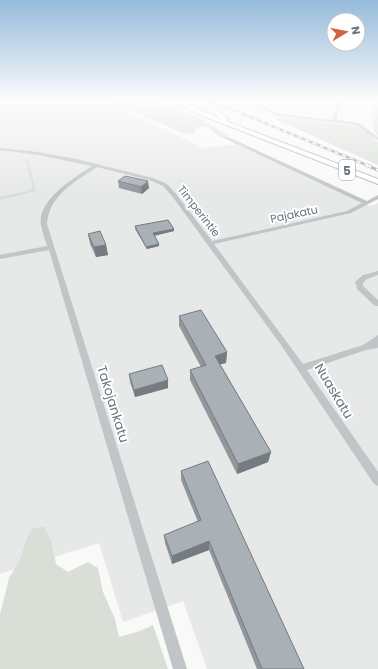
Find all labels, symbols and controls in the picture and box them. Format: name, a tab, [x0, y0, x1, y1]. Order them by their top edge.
north arrow	[326, 12, 366, 52]
text: N	[347, 25, 364, 36]
road number: 5	[339, 160, 355, 180]
street label: Timperintie	[174, 182, 224, 240]
street label: Pajakatu	[269, 201, 319, 227]
street label: Nuaskatu	[310, 360, 358, 422]
street label: Takojankatu	[92, 363, 134, 445]

